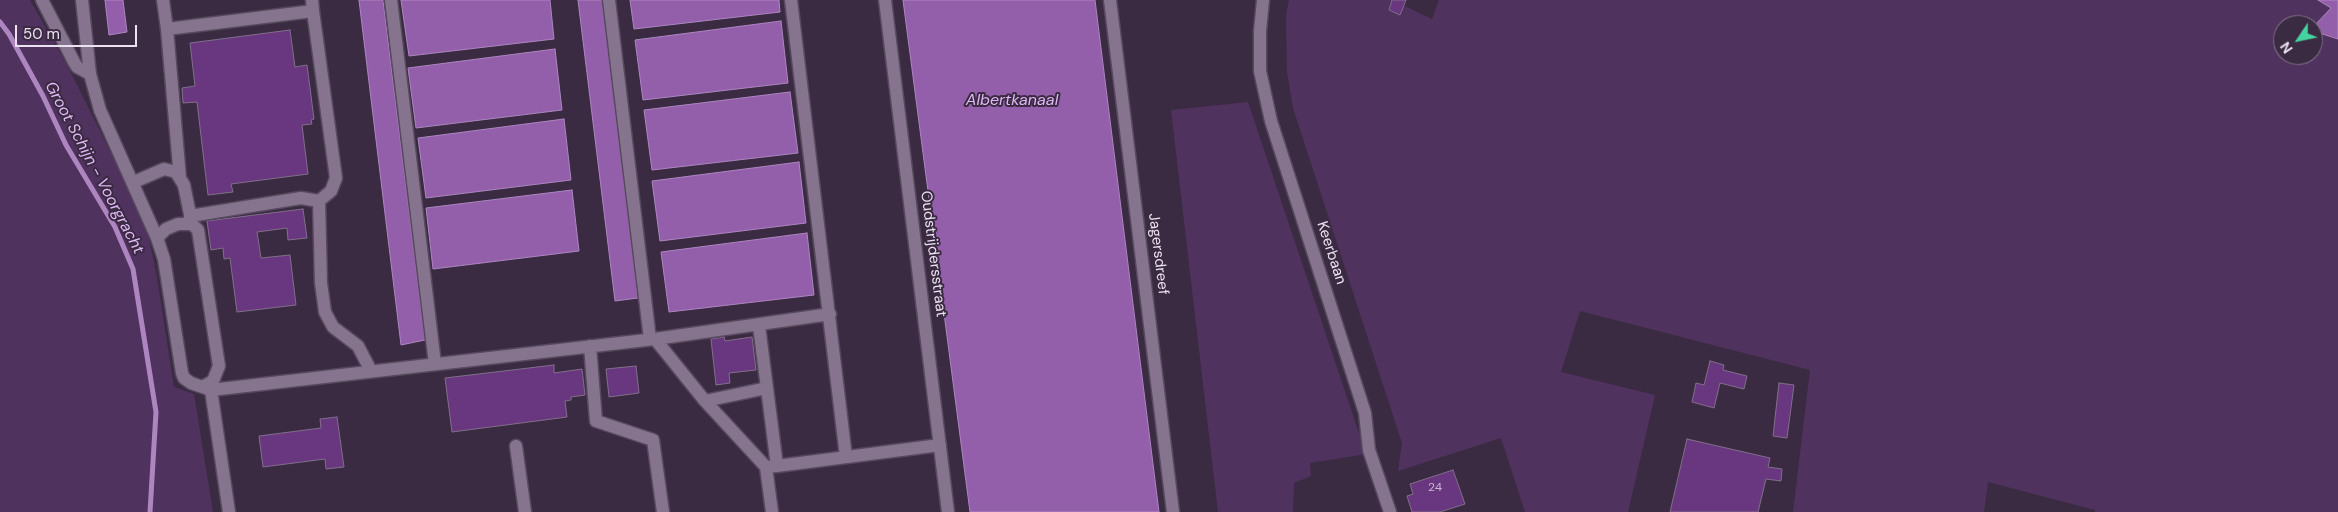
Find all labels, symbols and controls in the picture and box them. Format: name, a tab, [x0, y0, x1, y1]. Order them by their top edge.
scale bar	[18, 15, 140, 47]
north arrow	[2273, 15, 2323, 65]
text: 50 m	[23, 24, 60, 44]
text: N	[2276, 39, 2297, 57]
water label: Groot Schijn - Voorgracht	[40, 79, 148, 257]
water label: Albertkanaal	[966, 91, 1058, 111]
street label: Oudstrijdersstraat	[916, 190, 950, 318]
street label: Jagersdreef	[1144, 212, 1172, 296]
street label: Keerbaan	[1312, 219, 1350, 287]
house number: 24	[1428, 481, 1442, 495]

